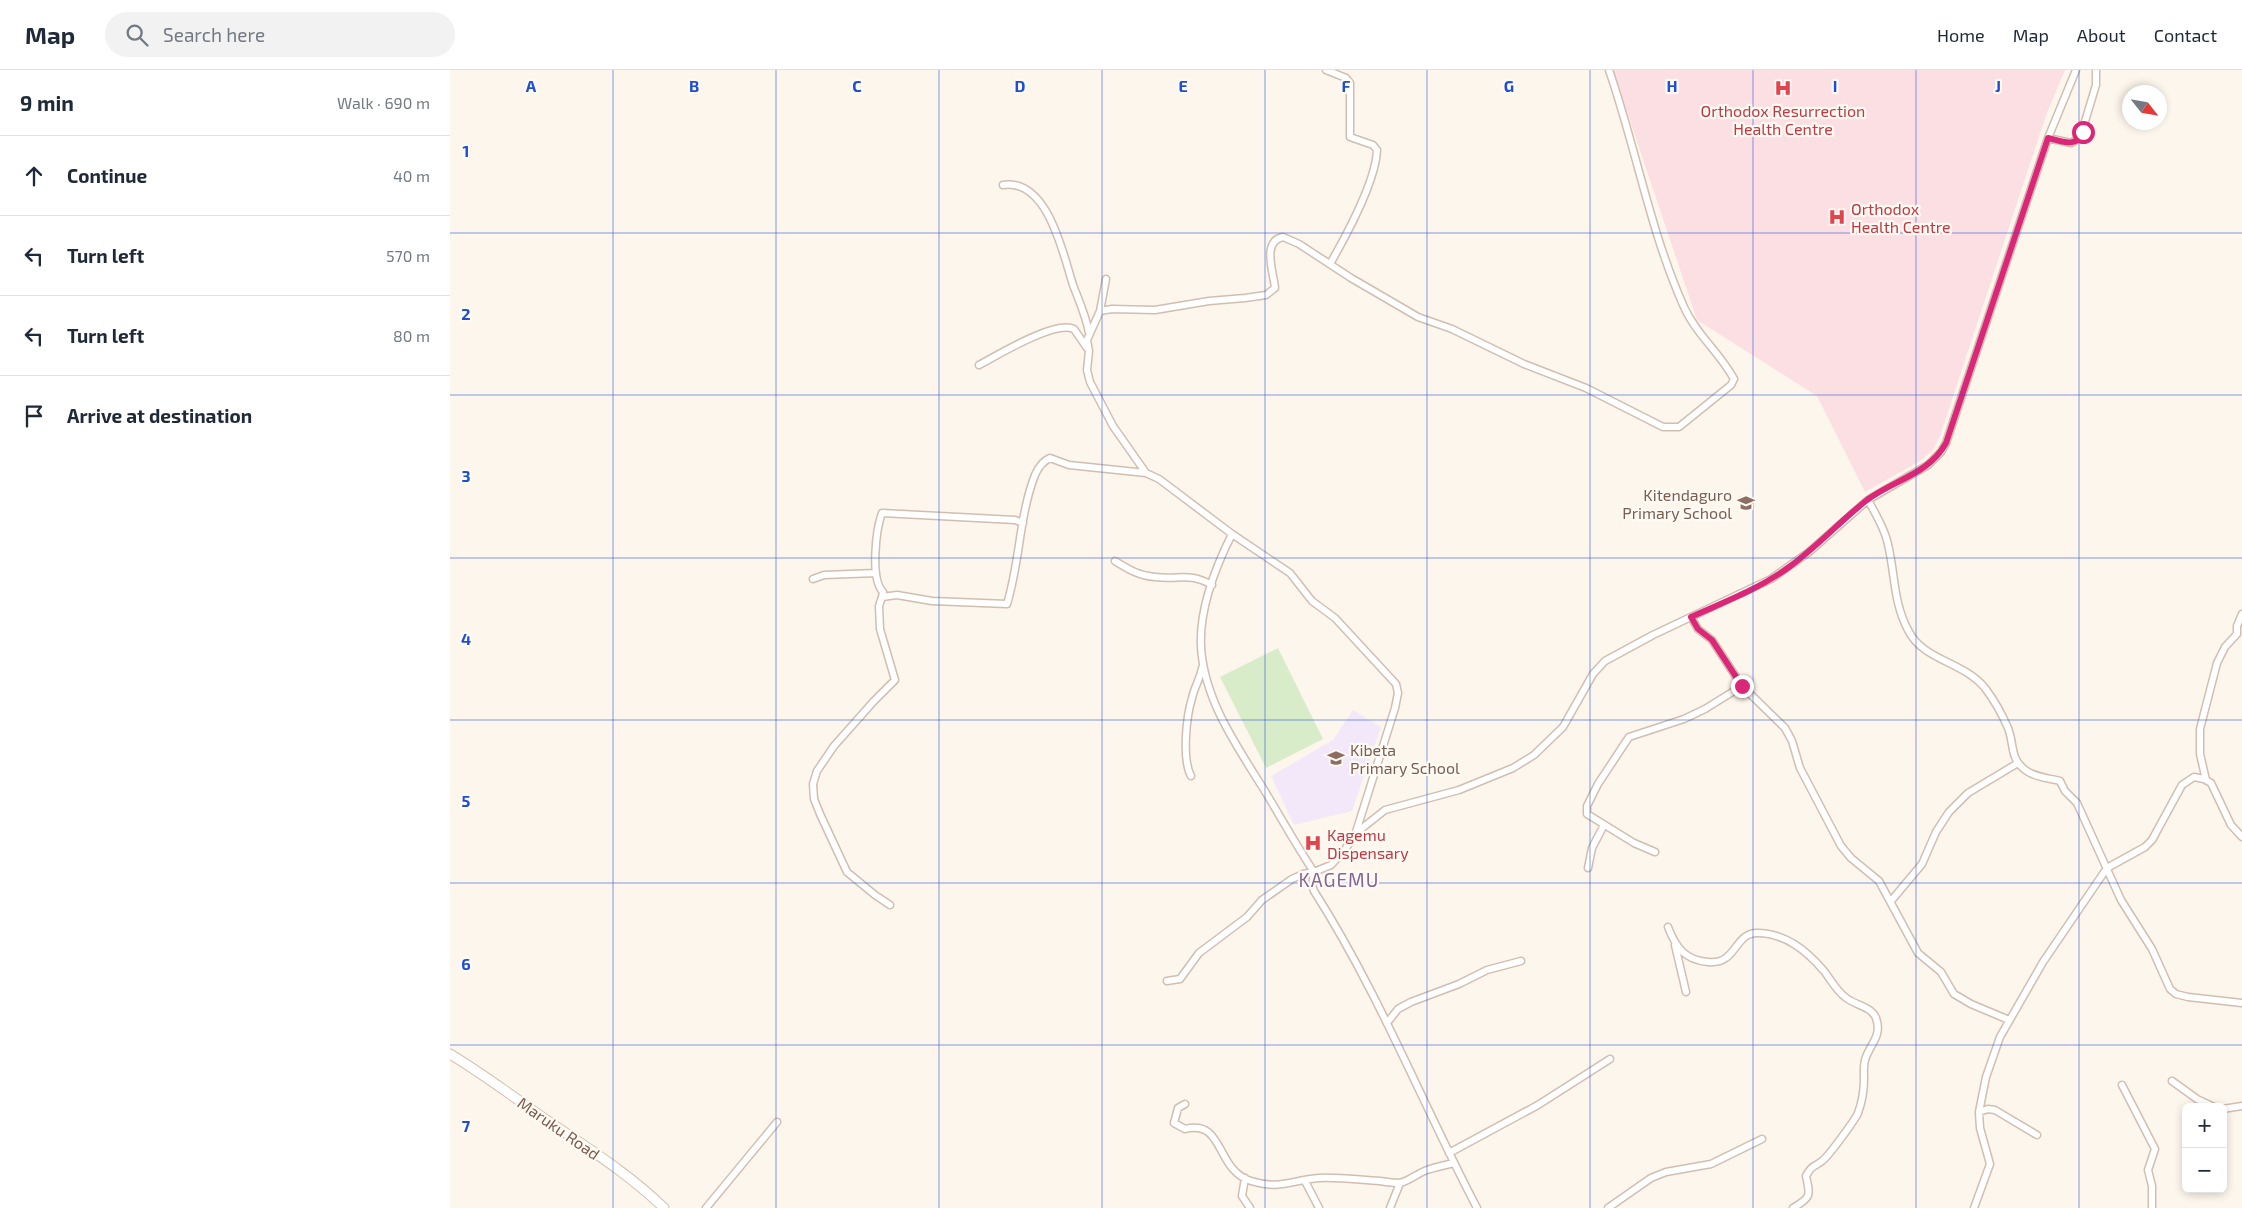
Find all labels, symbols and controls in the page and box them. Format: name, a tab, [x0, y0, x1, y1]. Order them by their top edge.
search box	[105, 12, 455, 57]
text: Map	[25, 20, 75, 49]
icon: search	[123, 21, 151, 49]
text: Search here	[163, 23, 265, 46]
text: Home	[1937, 24, 1985, 46]
text: Map	[2013, 24, 2049, 46]
text: About	[2077, 24, 2126, 46]
text: Contact	[2154, 24, 2217, 46]
text: A	[526, 76, 537, 95]
text: B	[689, 76, 699, 95]
text: C	[852, 76, 862, 95]
text: D	[1015, 76, 1026, 95]
text: E	[1178, 76, 1188, 95]
text: F	[1342, 76, 1351, 95]
text: G	[1504, 76, 1514, 95]
text: H	[1666, 76, 1678, 95]
text: I	[1833, 76, 1837, 95]
text: J	[1995, 76, 2001, 95]
hospital icon: Orthodox Resurrection Health Centre	[1773, 78, 1793, 98]
north arrow	[2122, 85, 2167, 130]
text: 9 min	[20, 90, 74, 115]
text: Walk · 690 m	[337, 93, 430, 112]
place label: Orthodox Resurrection Health Centre	[1701, 101, 1865, 138]
route start	[2072, 121, 2095, 144]
text: 1	[463, 141, 469, 160]
icon: ahead	[20, 162, 48, 190]
text: Continue	[67, 164, 147, 187]
text: 40 m	[393, 166, 430, 185]
place label: Orthodox Health Centre	[1851, 199, 1951, 236]
hospital icon: Orthodox Health Centre	[1827, 207, 1847, 227]
icon: left	[20, 242, 48, 270]
text: Turn left	[67, 244, 144, 267]
text: 570 m	[386, 246, 430, 265]
text: 2	[461, 304, 471, 323]
icon: left	[20, 322, 48, 350]
text: Turn left	[67, 324, 144, 347]
text: 80 m	[393, 326, 430, 345]
icon: arrive	[20, 402, 48, 430]
text: Arrive at destination	[67, 404, 252, 427]
text: 3	[461, 466, 471, 485]
place label: Kitendaguro Primary School	[1622, 485, 1732, 522]
school or university icon: Kitendaguro Primary School	[1736, 493, 1756, 513]
text: 4	[461, 629, 471, 648]
route end	[1731, 675, 1754, 698]
place label: Kibeta Primary School	[1350, 740, 1460, 777]
school or university icon: Kibeta Primary School	[1326, 748, 1346, 768]
text: 5	[462, 791, 471, 810]
place label: Kagemu Dispensary	[1327, 825, 1409, 862]
hospital icon: Kagemu Dispensary	[1303, 833, 1323, 853]
district label: KAGEMU	[1299, 868, 1379, 891]
text: 6	[461, 954, 471, 973]
street label: Maruku Road	[514, 1093, 604, 1163]
map controls	[2182, 1103, 2227, 1193]
button: +	[2182, 1103, 2227, 1148]
text: 7	[462, 1116, 471, 1135]
button: −	[2182, 1148, 2227, 1193]

